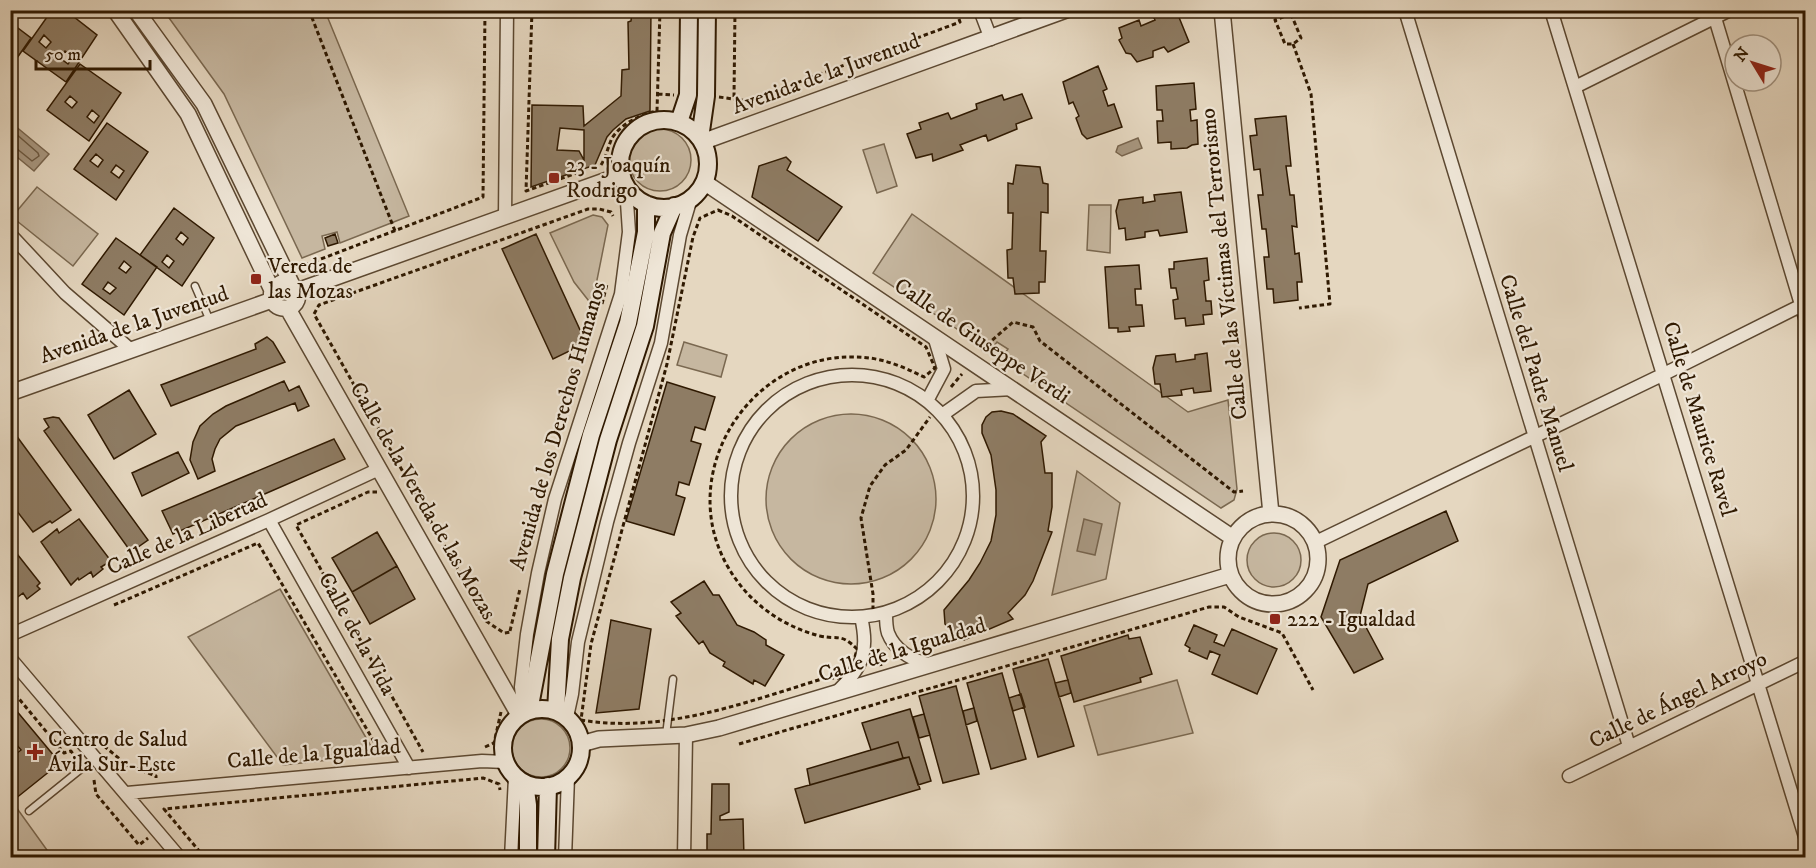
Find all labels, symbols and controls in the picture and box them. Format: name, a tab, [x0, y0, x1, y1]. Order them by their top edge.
street label: Avenida de la Juventud	[728, 27, 924, 121]
scale bar	[36, 33, 150, 71]
north arrow	[1723, 33, 1783, 93]
text: N	[1730, 43, 1754, 66]
text: 50 m	[45, 44, 81, 66]
street label: Calle de las Víctimas del Terrorismo	[1194, 107, 1254, 421]
place label: 23 - Joaquín Rodrigo	[566, 152, 671, 204]
marker: 23 - Joaquín Rodrigo	[547, 171, 561, 185]
place label: Vereda de las Mozas	[267, 253, 353, 305]
street label: Calle del Padre Manuel	[1493, 271, 1579, 475]
marker: Vereda de las Mozas	[249, 272, 263, 286]
street label: Calle de Giuseppe Verdi	[889, 272, 1075, 410]
street label: Avenida de los Derechos Humanos	[504, 278, 612, 574]
street label: Avenida de la Juventud	[36, 280, 232, 370]
street label: Calle de Maurice Ravel	[1657, 318, 1742, 520]
street label: Calle de la Vereda de las Mozas	[344, 377, 502, 625]
street label: Calle de la Libertad	[103, 486, 271, 581]
street label: Calle de la Vida	[312, 568, 402, 701]
place label: 222 - Igualdad	[1287, 606, 1415, 633]
street label: Calle de la Igualdad	[815, 612, 989, 688]
marker: 222 - Igualdad	[1268, 612, 1282, 626]
street label: Calle de Ángel Arroyo	[1584, 644, 1771, 755]
place label: Centro de Salud Ávila Sur-Este	[48, 726, 188, 778]
street label: Calle de la Igualdad	[226, 733, 402, 775]
marker: Centro de Salud Ávila Sur-Este	[26, 743, 44, 761]

